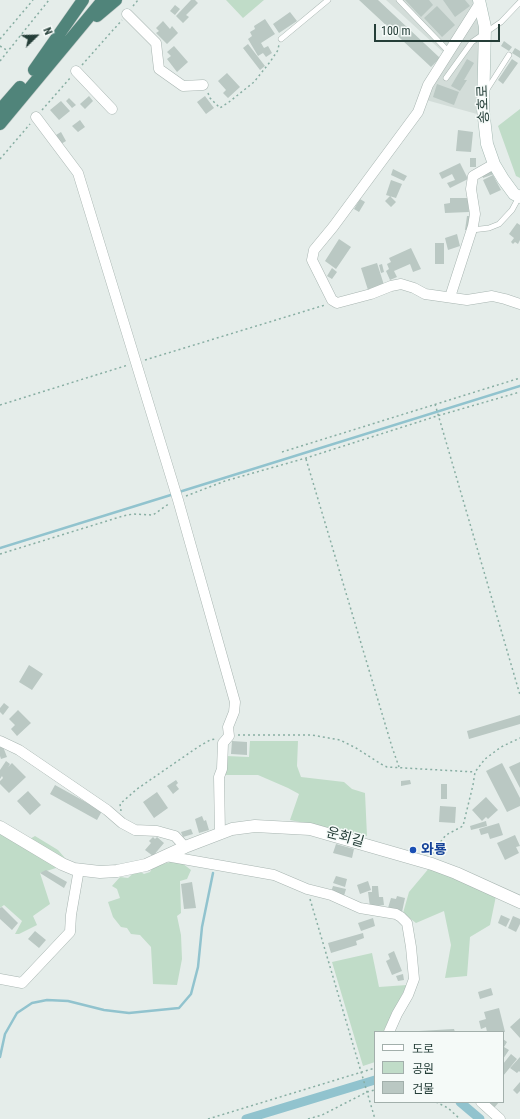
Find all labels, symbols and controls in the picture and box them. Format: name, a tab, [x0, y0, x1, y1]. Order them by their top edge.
north arrow	[16, 16, 56, 56]
scale bar	[376, 16, 502, 42]
text: 100 m	[381, 24, 411, 38]
text: N	[40, 25, 55, 37]
street label: 송호로	[475, 84, 493, 124]
street label: 운회길	[324, 825, 366, 851]
place label: 와룡	[421, 842, 447, 858]
marker: 와룡	[408, 845, 418, 855]
legend	[374, 1031, 504, 1103]
text: 도로	[412, 1042, 434, 1056]
text: 공원	[412, 1062, 434, 1076]
text: 건물	[412, 1082, 434, 1096]

